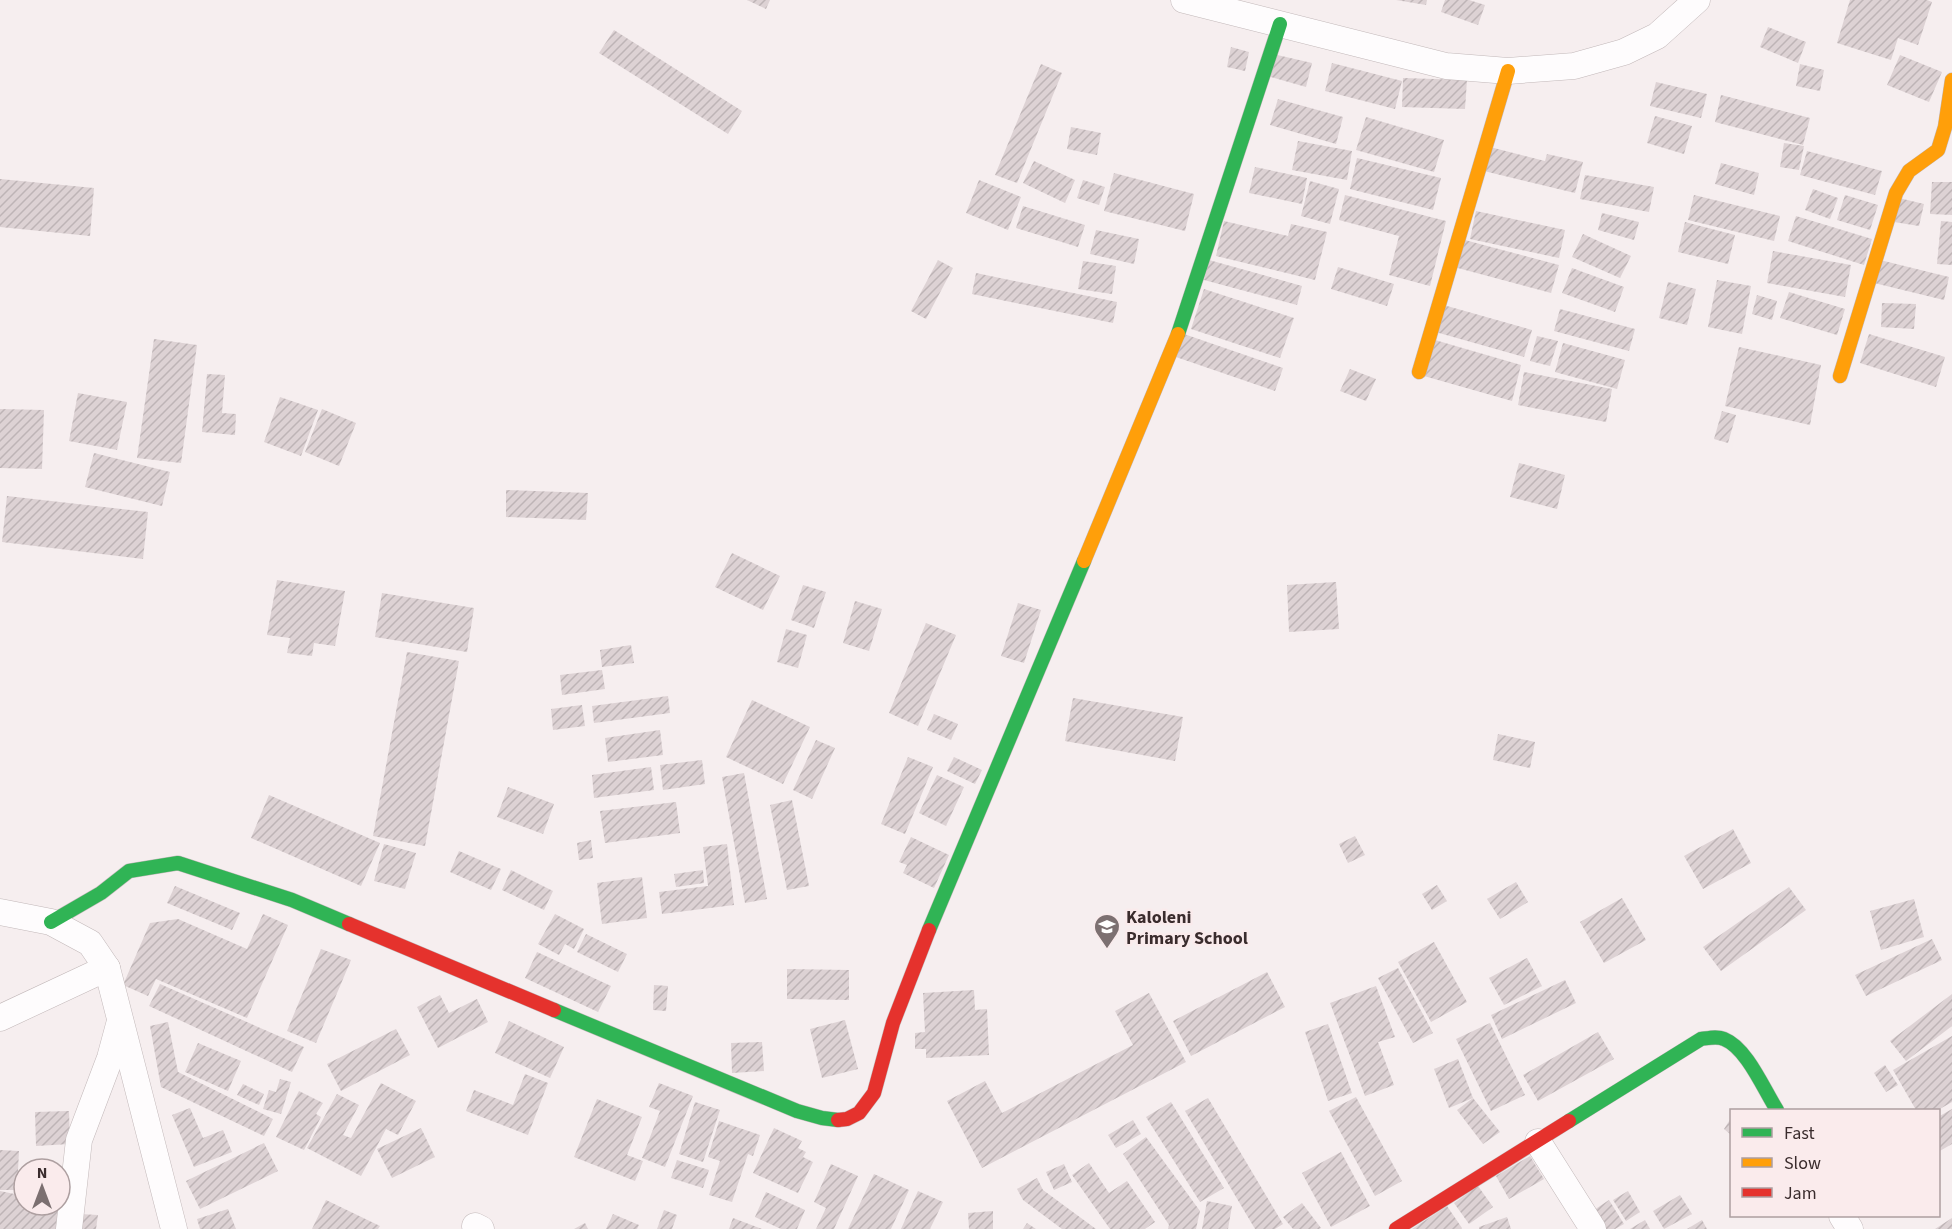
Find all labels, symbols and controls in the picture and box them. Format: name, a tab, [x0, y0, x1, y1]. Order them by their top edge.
place label: Kaloleni Primary School	[1126, 905, 1248, 951]
school or university icon: Kaloleni Primary School	[1092, 912, 1122, 950]
legend	[1730, 1109, 1940, 1217]
text: Fast	[1784, 1121, 1815, 1146]
text: Slow	[1784, 1151, 1821, 1176]
north arrow	[12, 1157, 72, 1217]
text: N	[37, 1162, 47, 1184]
text: Jam	[1784, 1181, 1817, 1206]

